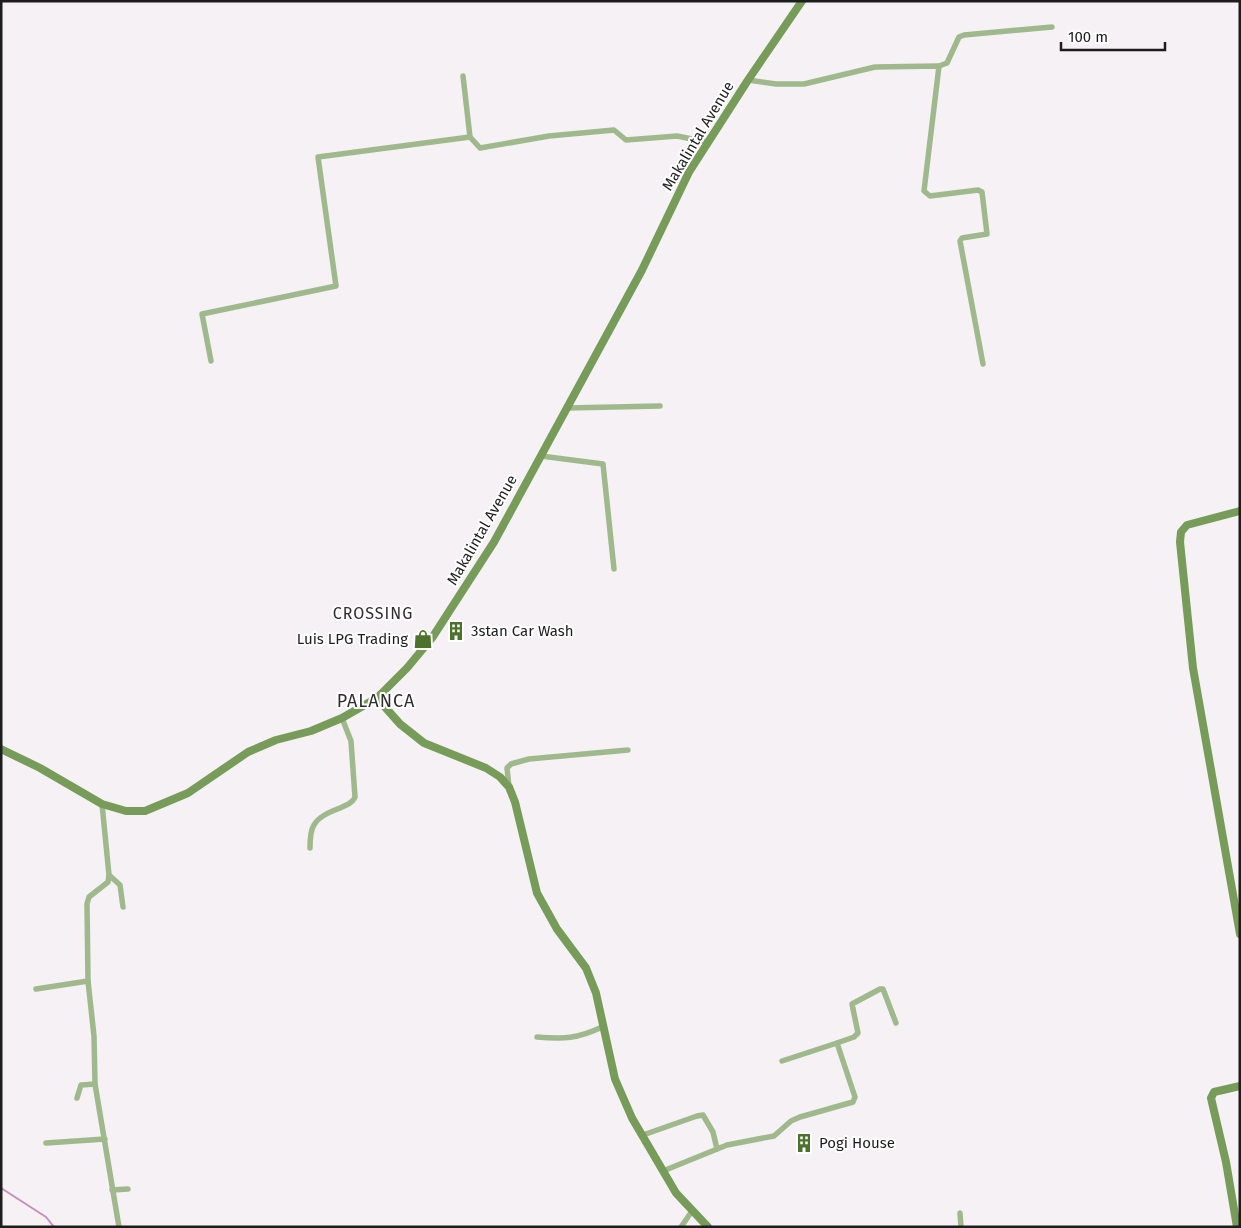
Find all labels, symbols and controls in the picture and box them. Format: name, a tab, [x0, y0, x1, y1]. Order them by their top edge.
scale bar	[1061, 20, 1165, 52]
text: 100 m	[1068, 28, 1108, 46]
street label: Makalintal Avenue	[658, 78, 738, 194]
street label: Makalintal Avenue	[443, 472, 521, 588]
district label: CROSSING	[333, 604, 413, 623]
building icon: 3stan Car Wash	[445, 620, 467, 642]
place label: 3stan Car Wash	[471, 622, 574, 640]
shop icon: Luis LPG Trading	[412, 628, 434, 650]
place label: Luis LPG Trading	[297, 630, 408, 648]
district label: PALANCA	[337, 690, 415, 712]
building icon: Pogi House	[793, 1132, 815, 1154]
place label: Pogi House	[819, 1134, 895, 1152]

